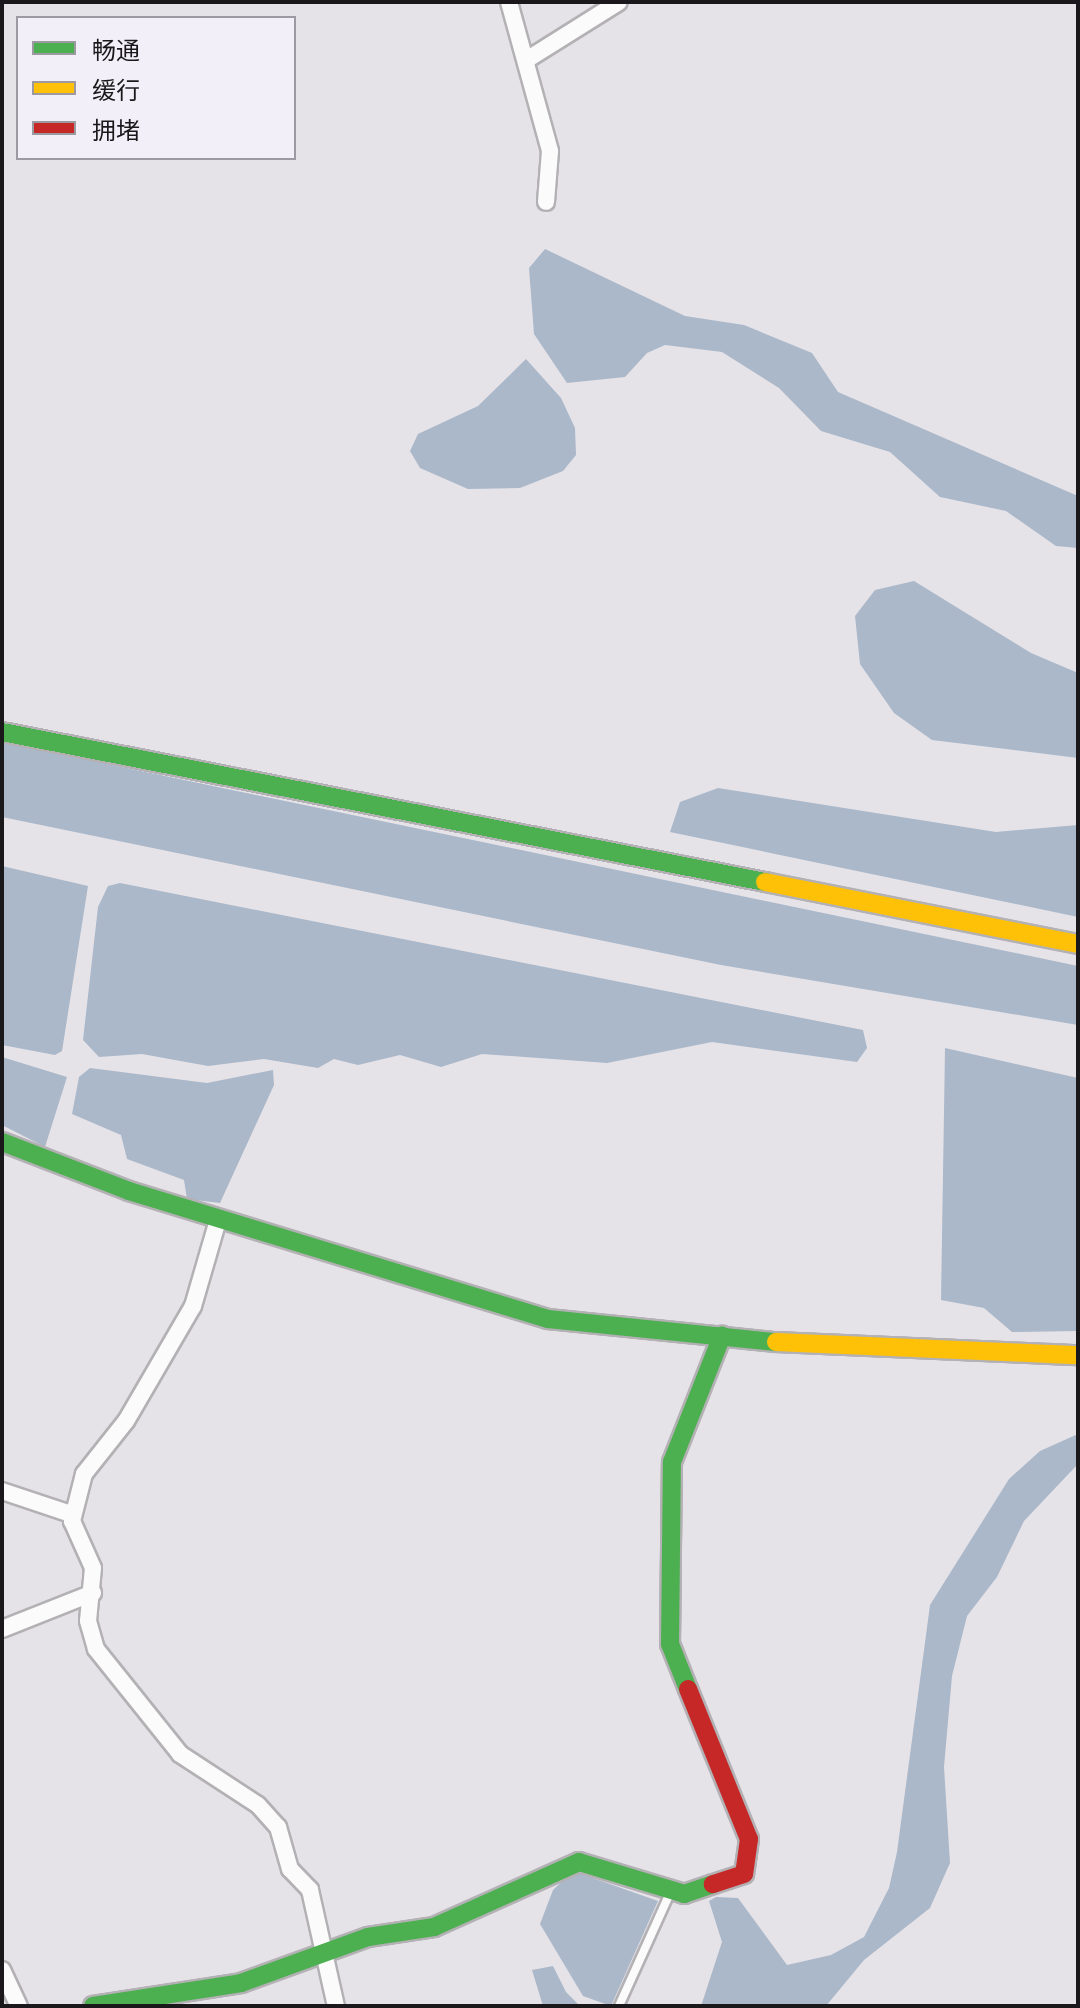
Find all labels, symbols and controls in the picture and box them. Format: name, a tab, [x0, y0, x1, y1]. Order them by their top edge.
legend	[16, 16, 296, 160]
text: 畅通	[92, 37, 140, 65]
text: 缓行	[92, 77, 140, 105]
text: 拥堵	[92, 117, 140, 145]

